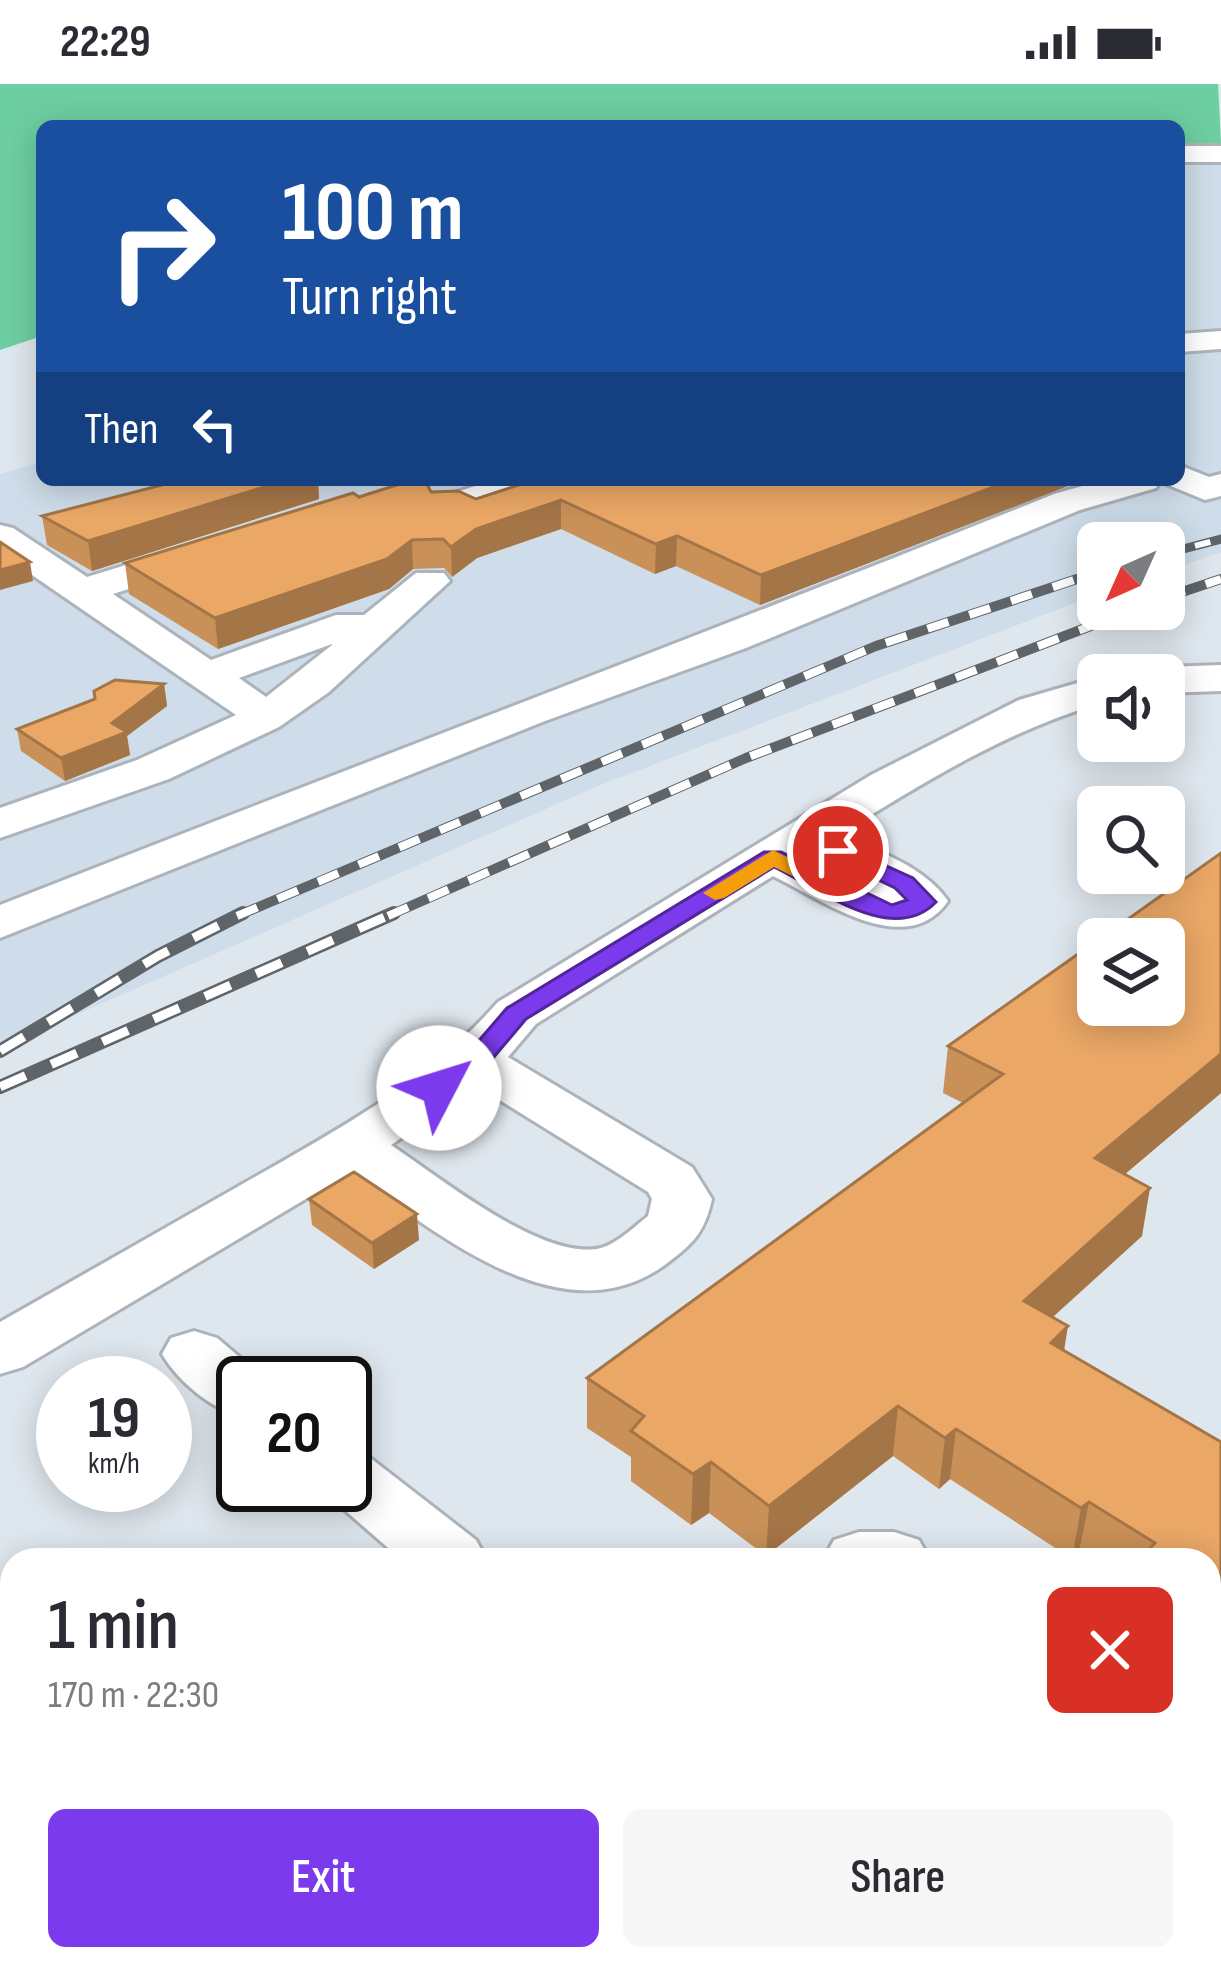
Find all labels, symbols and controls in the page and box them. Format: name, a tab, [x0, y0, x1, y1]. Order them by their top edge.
text: 22:29	[60, 15, 151, 70]
text: 100 m	[282, 163, 464, 264]
icon: right	[84, 168, 240, 324]
text: Turn right	[282, 265, 457, 330]
icon: left	[182, 396, 248, 462]
text: Then	[84, 402, 158, 457]
north arrow	[1077, 522, 1185, 630]
map controls	[1077, 522, 1185, 1026]
button: sound	[1077, 654, 1185, 762]
button: search	[1077, 786, 1185, 894]
pin	[787, 800, 889, 902]
icon: arrive	[805, 818, 871, 884]
button: layers	[1077, 918, 1185, 1026]
position arrow	[376, 1025, 502, 1151]
speed limit sign: 20	[216, 1356, 372, 1512]
text: 19	[88, 1383, 140, 1455]
text: km/h	[88, 1446, 140, 1482]
text: 1 min	[48, 1583, 179, 1670]
button: close	[1047, 1587, 1173, 1713]
text: 170 m · 22:30	[48, 1672, 219, 1719]
button: Exit	[48, 1809, 599, 1947]
button: Share	[623, 1809, 1173, 1947]

